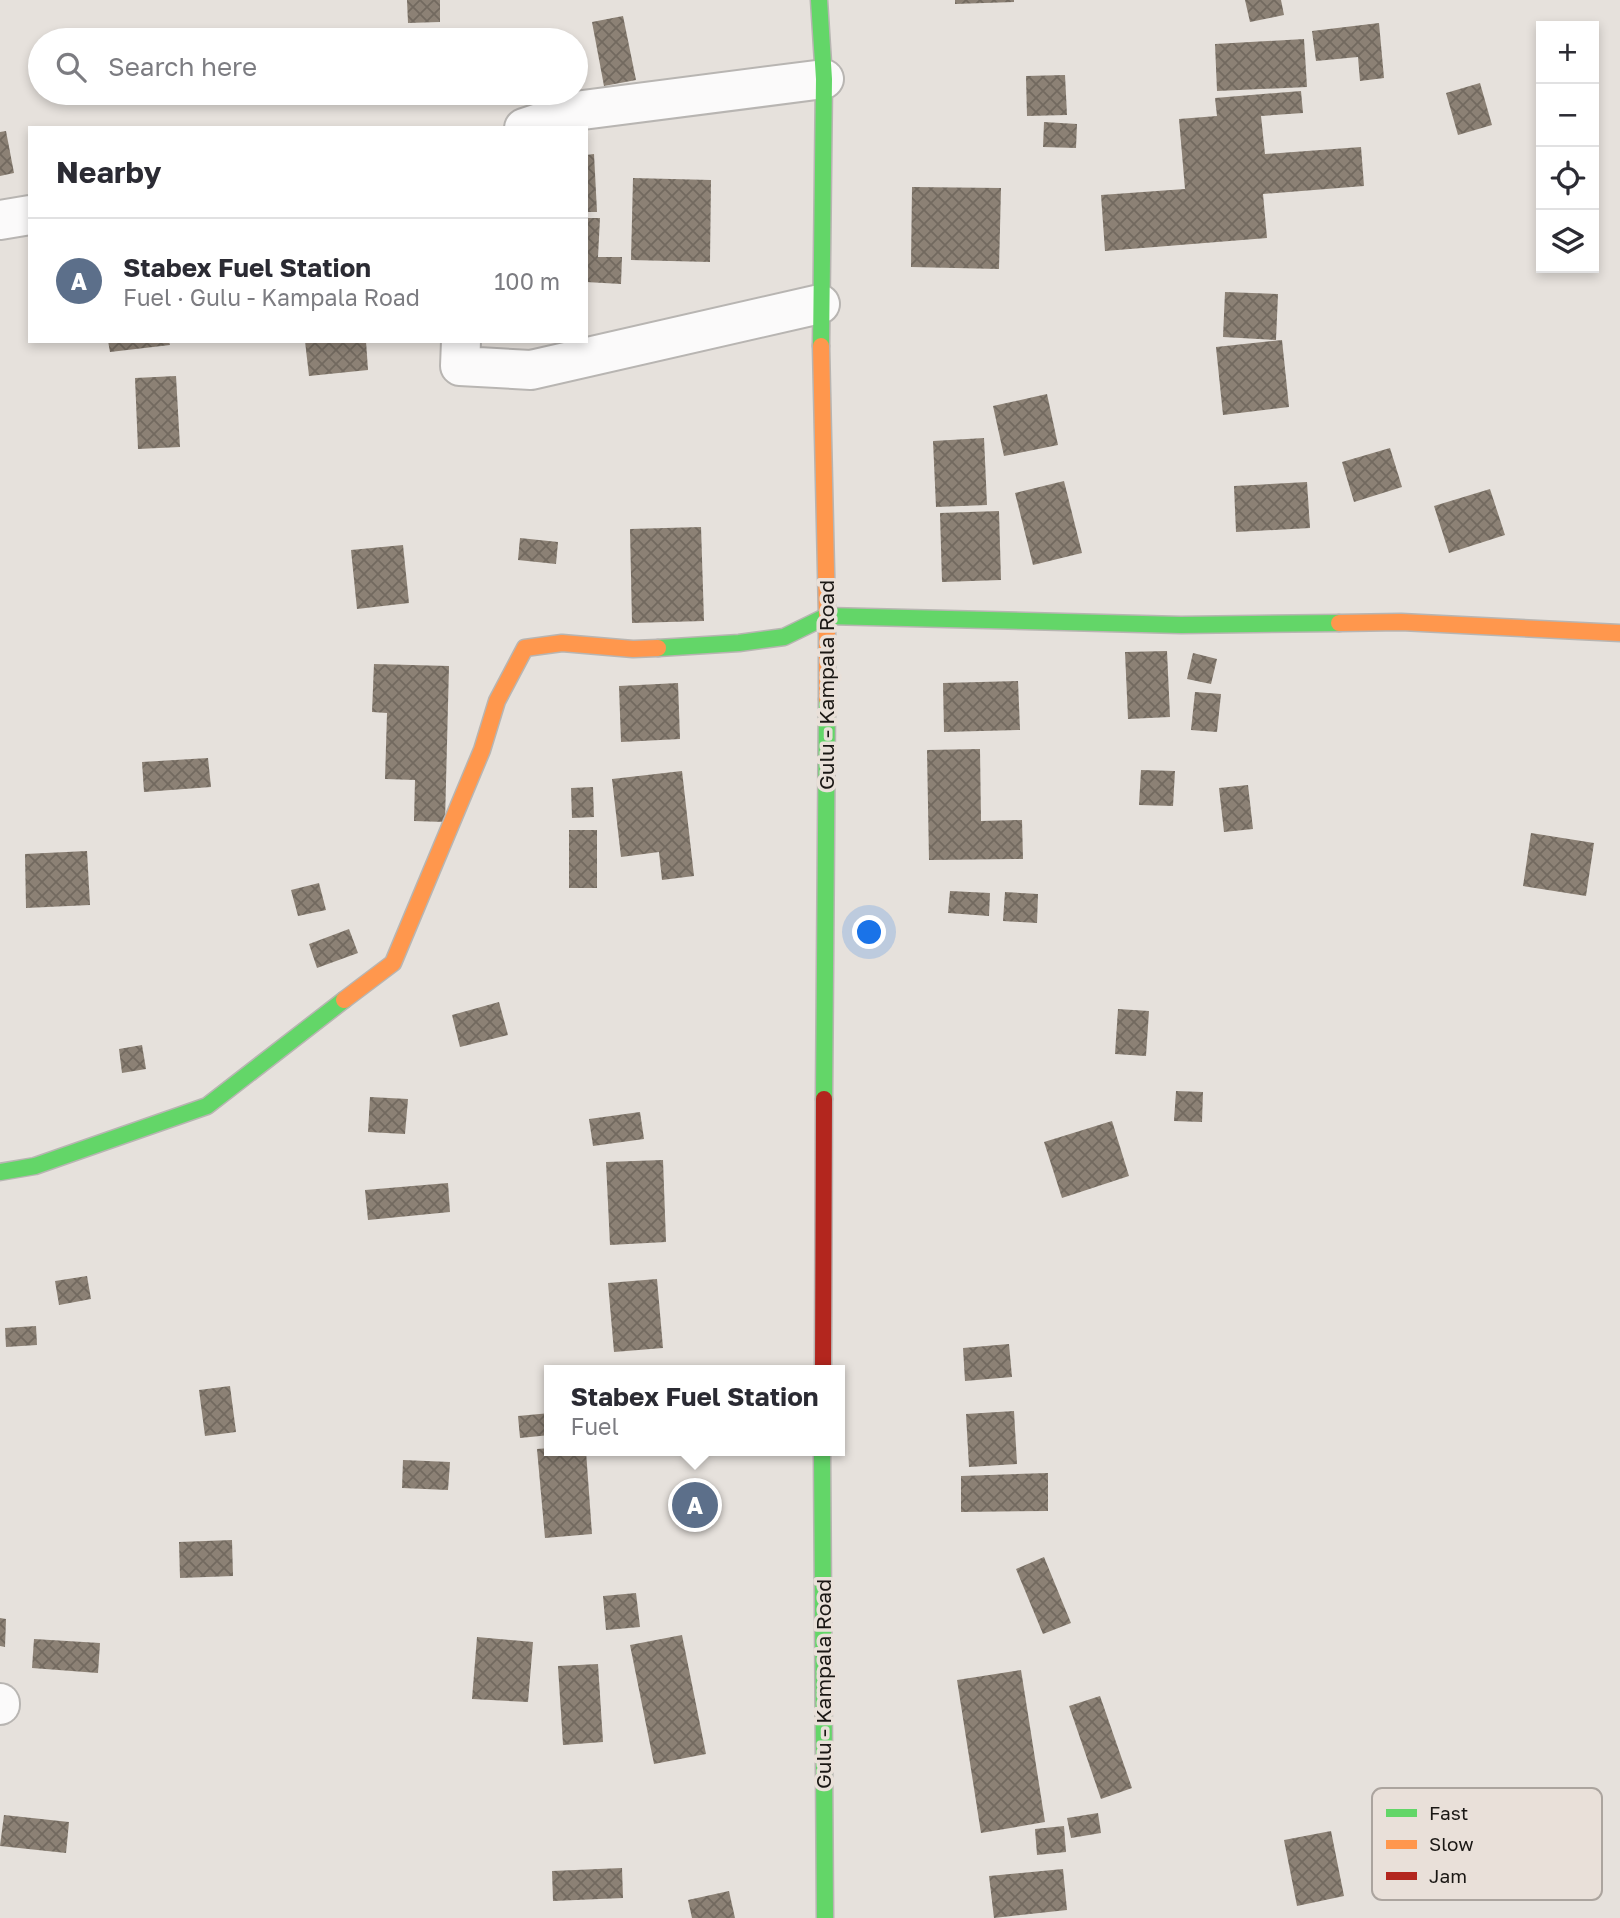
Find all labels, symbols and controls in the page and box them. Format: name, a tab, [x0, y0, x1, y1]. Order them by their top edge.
map controls	[1536, 21, 1599, 273]
button: +	[1536, 21, 1599, 84]
search box	[28, 28, 588, 105]
icon: search	[52, 48, 90, 86]
text: Search here	[108, 51, 257, 82]
button: −	[1536, 84, 1599, 147]
button: locate	[1536, 147, 1599, 210]
text: Nearby	[56, 154, 161, 190]
button: layers	[1536, 210, 1599, 273]
text: Stabex Fuel Station	[123, 252, 371, 283]
text: A	[71, 267, 87, 295]
text: 100 m	[494, 267, 560, 295]
text: Fuel · Gulu - Kampala Road	[123, 283, 420, 311]
street label: Gulu - Kampala Road	[813, 580, 839, 790]
your location	[852, 915, 886, 949]
popup	[544, 1365, 845, 1456]
text: Stabex Fuel Station	[570, 1381, 819, 1412]
text: Fuel	[570, 1412, 619, 1440]
pin: A	[672, 1479, 718, 1531]
street label: Gulu - Kampala Road	[810, 1579, 836, 1789]
legend	[1372, 1788, 1602, 1900]
text: Fast	[1429, 1801, 1468, 1824]
text: Slow	[1429, 1832, 1474, 1855]
text: Jam	[1429, 1864, 1467, 1887]

